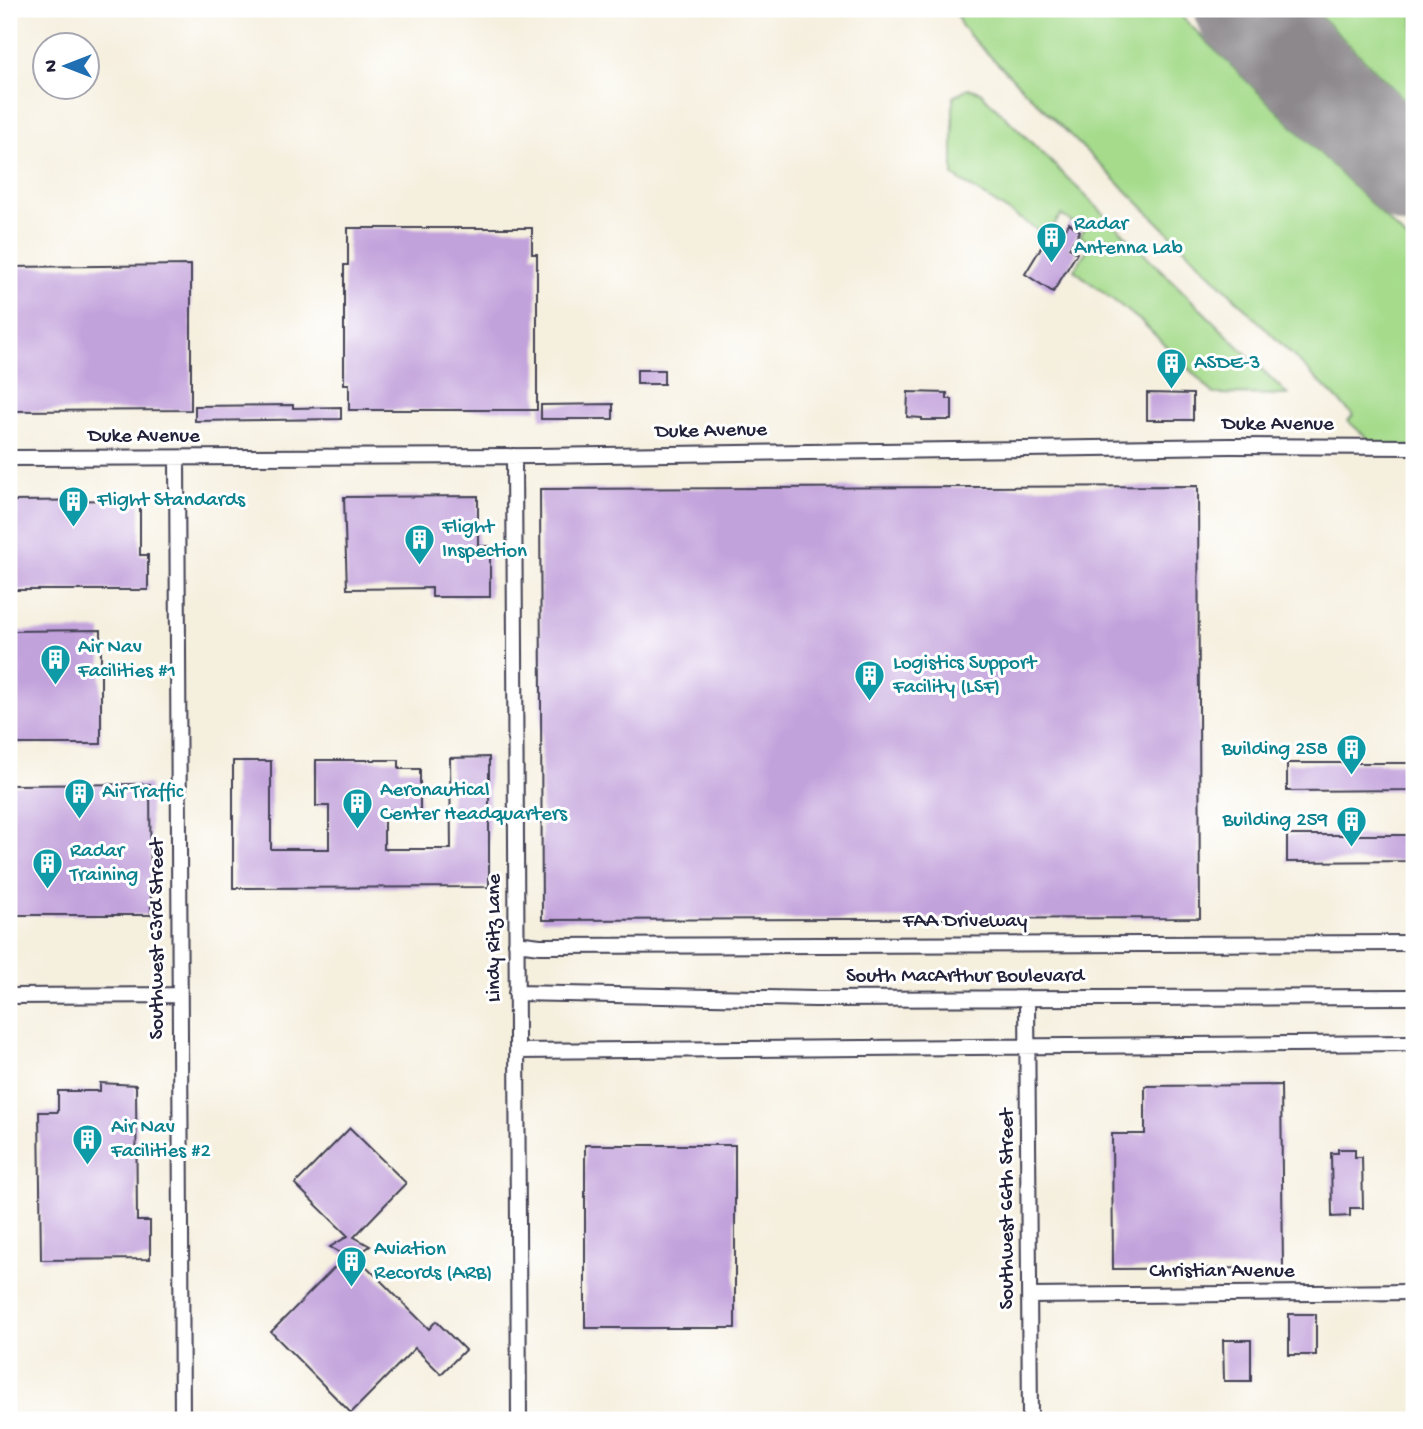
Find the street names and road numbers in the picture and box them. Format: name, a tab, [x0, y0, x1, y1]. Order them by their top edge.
street label: Duke Avenue	[1220, 413, 1335, 438]
street label: Duke Avenue	[653, 419, 768, 446]
street label: Duke Avenue	[86, 425, 201, 450]
street label: Southwest 63rd Street	[146, 836, 171, 1040]
street label: Lindy Ritz Lane	[483, 873, 508, 1002]
street label: FAA Driveway	[902, 910, 1027, 935]
street label: South MacArthur Boulevard	[846, 965, 1086, 990]
street label: Southwest 66th Street	[996, 1106, 1021, 1309]
street label: Christian Avenue	[1149, 1260, 1296, 1285]

